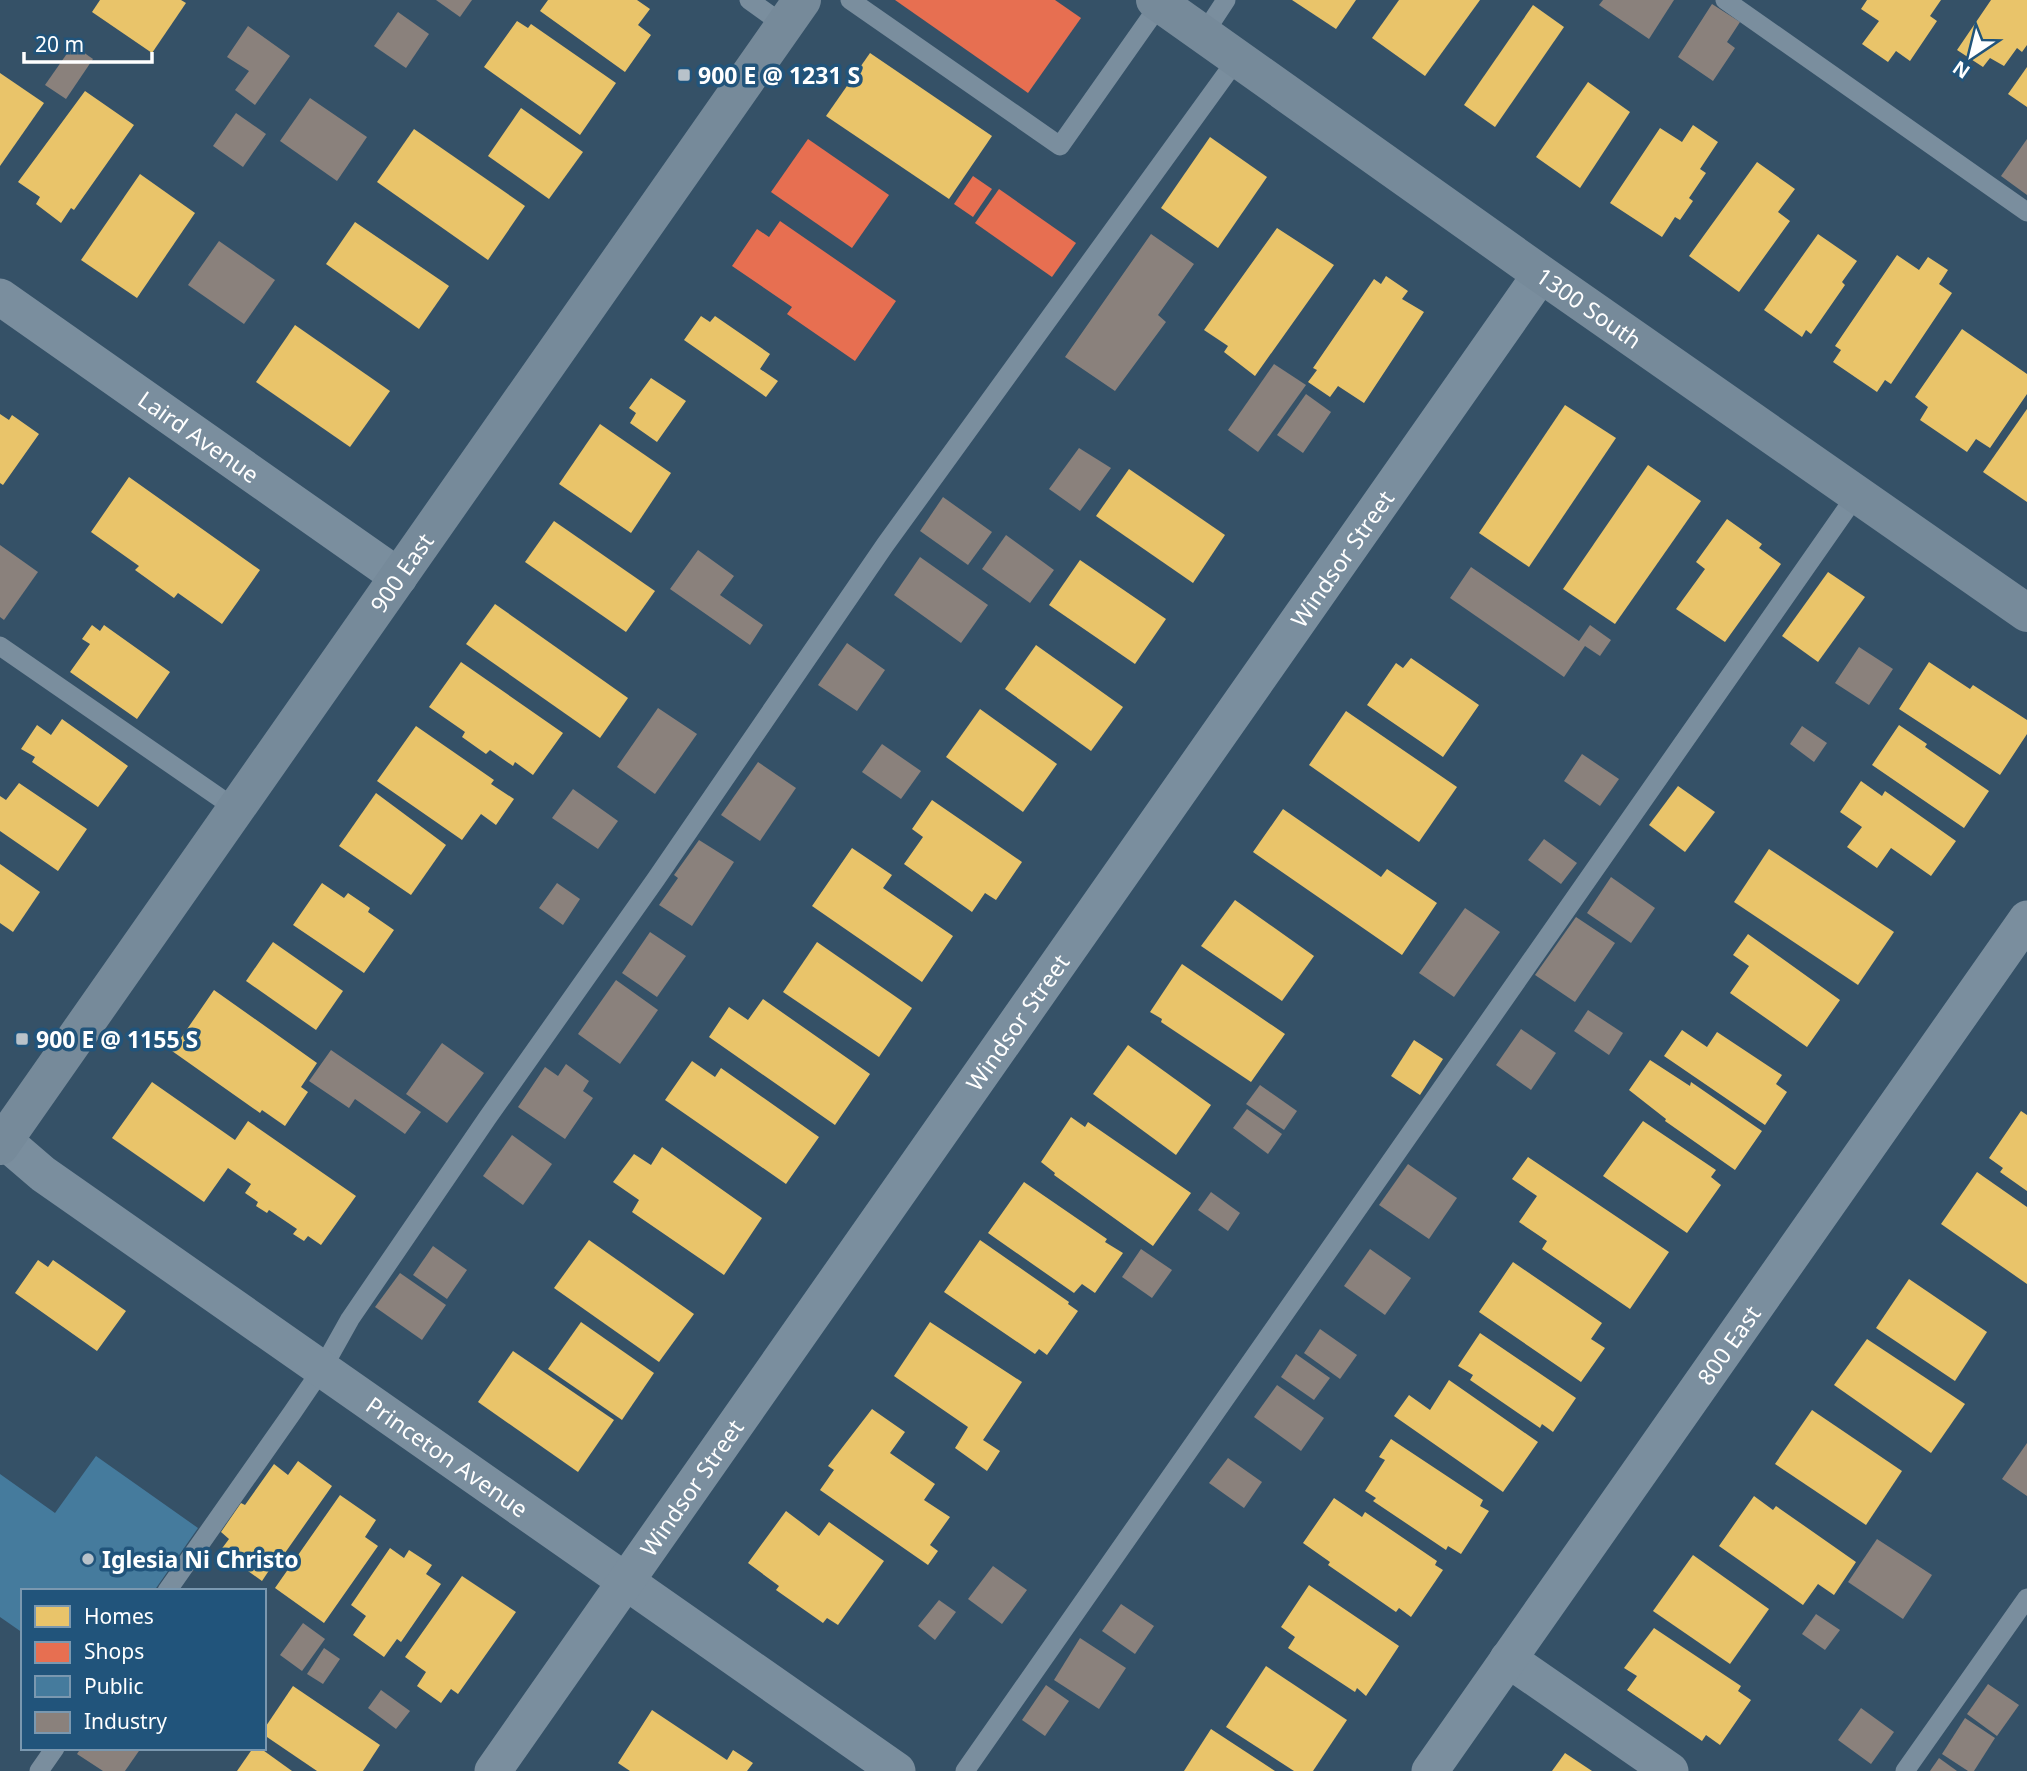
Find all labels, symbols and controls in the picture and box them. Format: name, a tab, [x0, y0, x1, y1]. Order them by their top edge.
scale bar	[24, 21, 152, 65]
north arrow	[1936, 21, 2006, 91]
text: 20 m	[35, 30, 84, 58]
text: N	[1947, 55, 1975, 85]
place label: 900 E @ 1231 S	[698, 59, 860, 91]
marker: 900 E @ 1231 S	[676, 67, 692, 83]
street label: 1300 South	[1530, 260, 1648, 356]
street label: Laird Avenue	[132, 383, 266, 490]
street label: Windsor Street	[1283, 484, 1401, 633]
street label: 900 East	[362, 526, 440, 619]
street label: Windsor Street	[958, 947, 1076, 1097]
place label: 900 E @ 1155 S	[36, 1023, 198, 1055]
marker: 900 E @ 1155 S	[14, 1031, 30, 1047]
street label: 800 East	[1689, 1299, 1767, 1391]
street label: Princeton Avenue	[360, 1389, 535, 1524]
street label: Windsor Street	[632, 1413, 751, 1562]
place label: Iglesia Ni Christo	[102, 1543, 299, 1575]
marker: Iglesia Ni Christo	[80, 1551, 96, 1567]
legend	[21, 1589, 266, 1750]
text: Homes	[84, 1602, 154, 1630]
text: Shops	[84, 1637, 144, 1665]
text: Public	[84, 1672, 144, 1700]
text: Industry	[84, 1707, 167, 1735]

